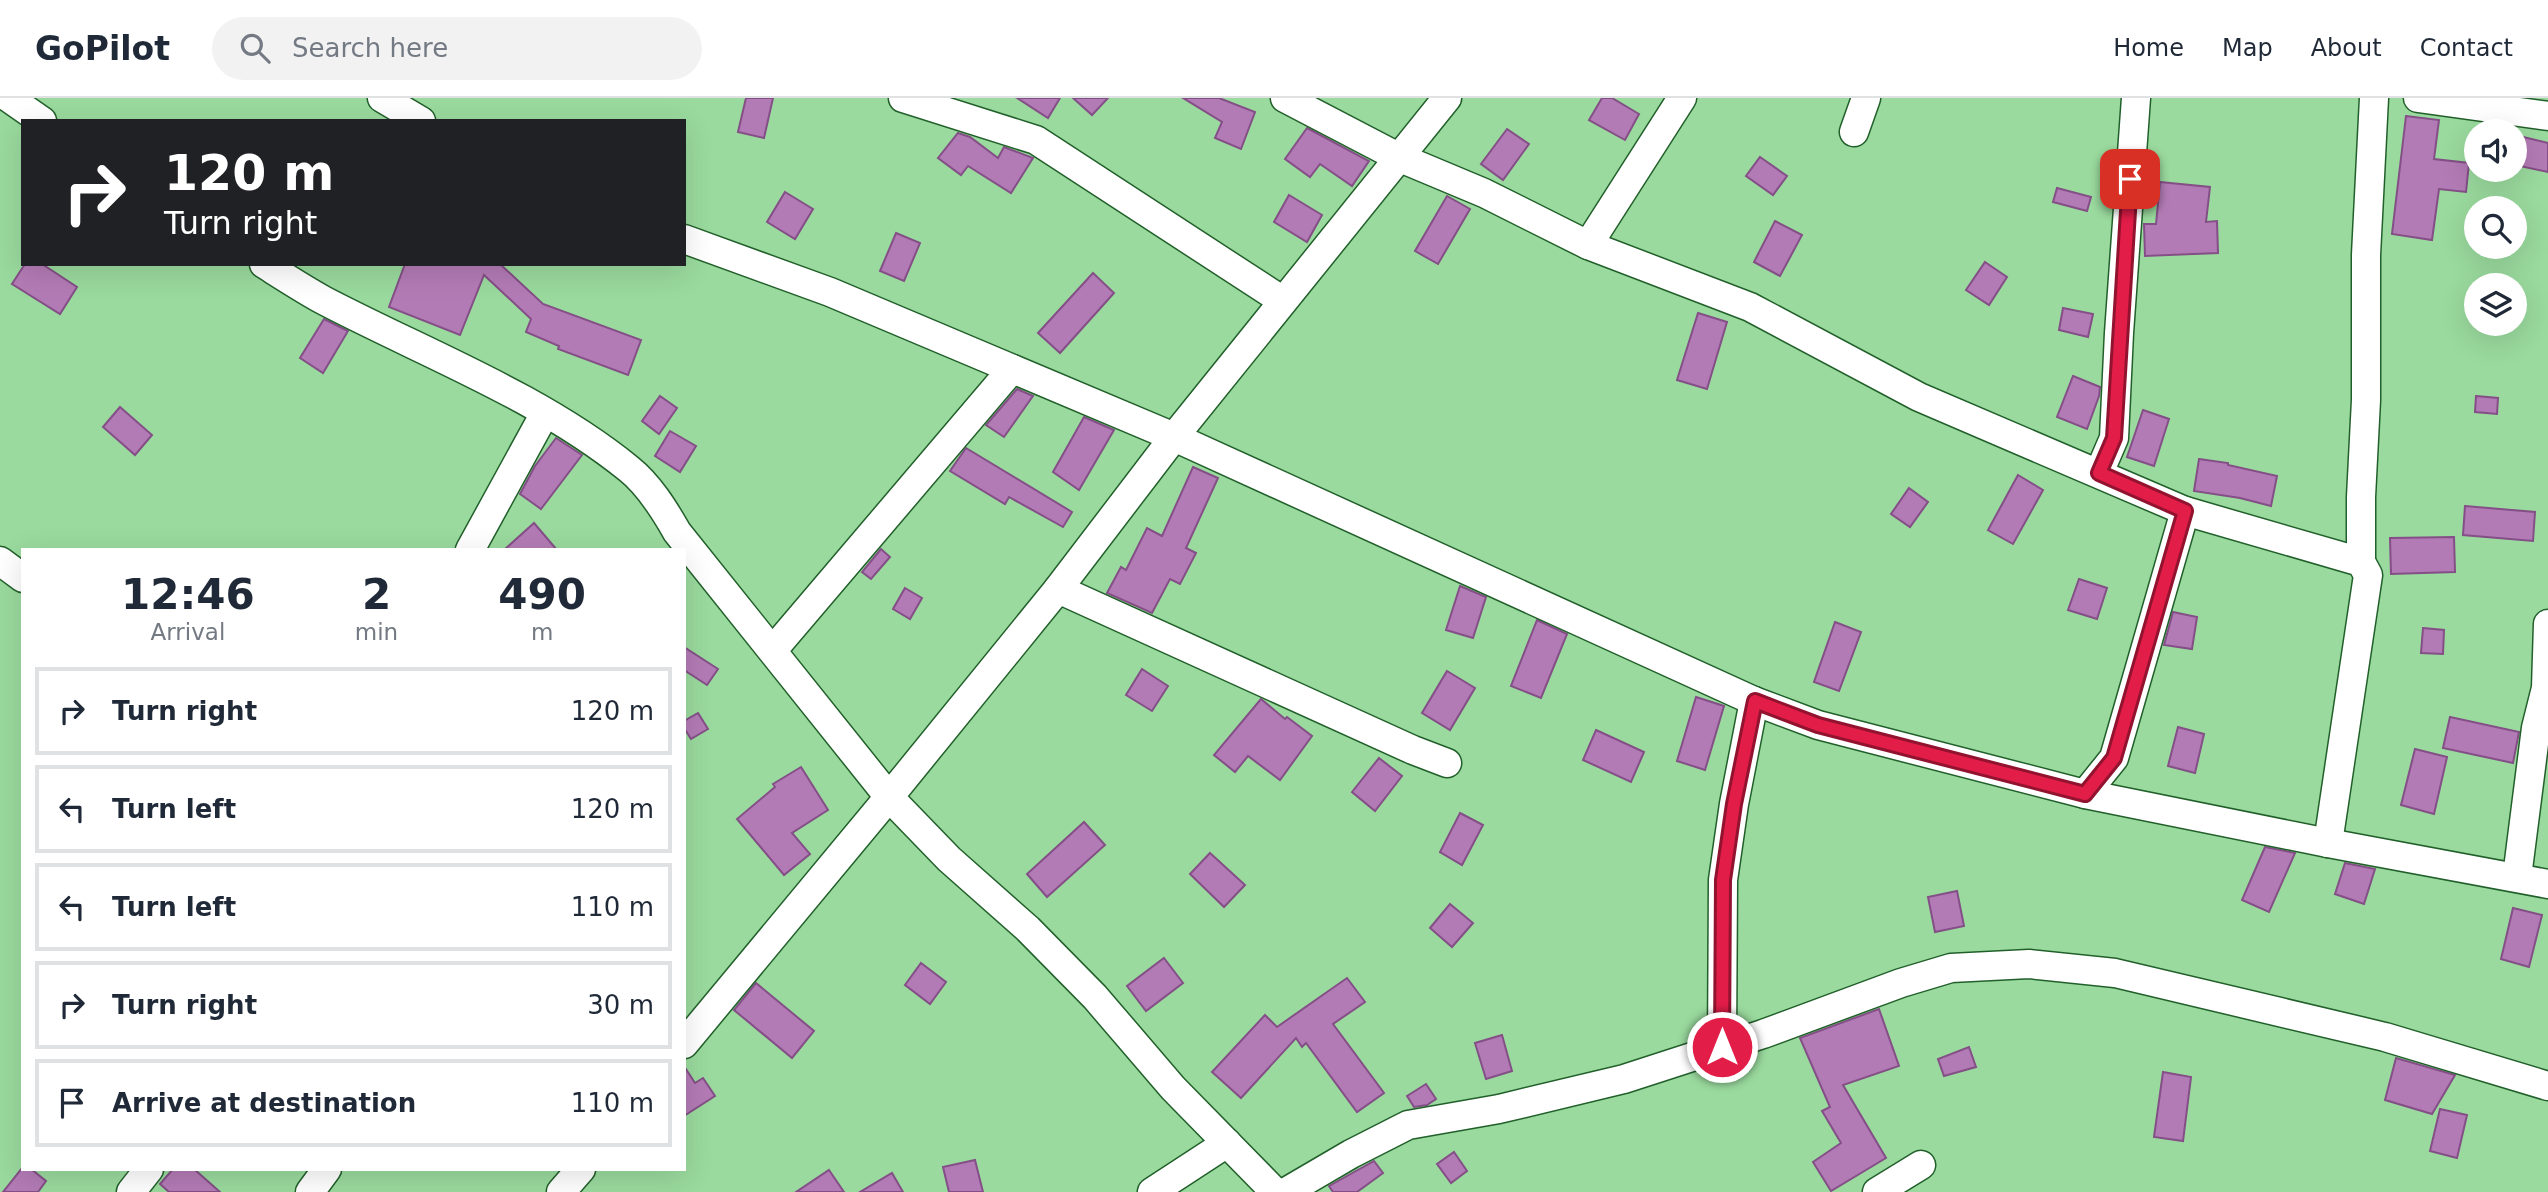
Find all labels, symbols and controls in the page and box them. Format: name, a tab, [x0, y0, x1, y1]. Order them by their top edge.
search box	[212, 17, 702, 80]
text: GoPilot	[35, 29, 170, 68]
icon: search	[236, 29, 274, 67]
text: Search here	[292, 33, 448, 63]
text: Home	[2113, 34, 2184, 62]
text: Map	[2222, 34, 2273, 62]
text: About	[2311, 34, 2382, 62]
text: Contact	[2420, 34, 2513, 62]
map controls	[2464, 119, 2527, 336]
button: sound	[2464, 119, 2527, 182]
text: 120 m	[164, 145, 334, 202]
icon: right	[49, 147, 140, 238]
pin	[2100, 149, 2160, 209]
icon: arrive	[2111, 160, 2149, 198]
button: search	[2464, 196, 2527, 259]
text: Turn right	[164, 204, 317, 242]
button: layers	[2464, 273, 2527, 336]
text: 12:46	[121, 570, 255, 619]
text: 2	[362, 570, 391, 619]
text: 490	[498, 570, 586, 619]
text: Arrival	[151, 619, 225, 645]
text: min	[355, 619, 398, 645]
text: m	[531, 619, 553, 645]
icon: right	[53, 692, 91, 730]
text: Turn right	[112, 696, 257, 726]
text: 120 m	[571, 696, 654, 726]
icon: left	[53, 790, 91, 828]
text: Turn left	[112, 794, 236, 824]
text: 120 m	[571, 794, 654, 824]
icon: left	[53, 888, 91, 926]
text: Turn left	[112, 892, 236, 922]
text: 110 m	[571, 892, 654, 922]
icon: right	[53, 986, 91, 1024]
text: Turn right	[112, 990, 257, 1020]
text: 30 m	[587, 990, 654, 1020]
position arrow	[1685, 1010, 1759, 1084]
icon: arrive	[53, 1084, 91, 1122]
text: Arrive at destination	[112, 1088, 416, 1118]
text: 110 m	[571, 1088, 654, 1118]

